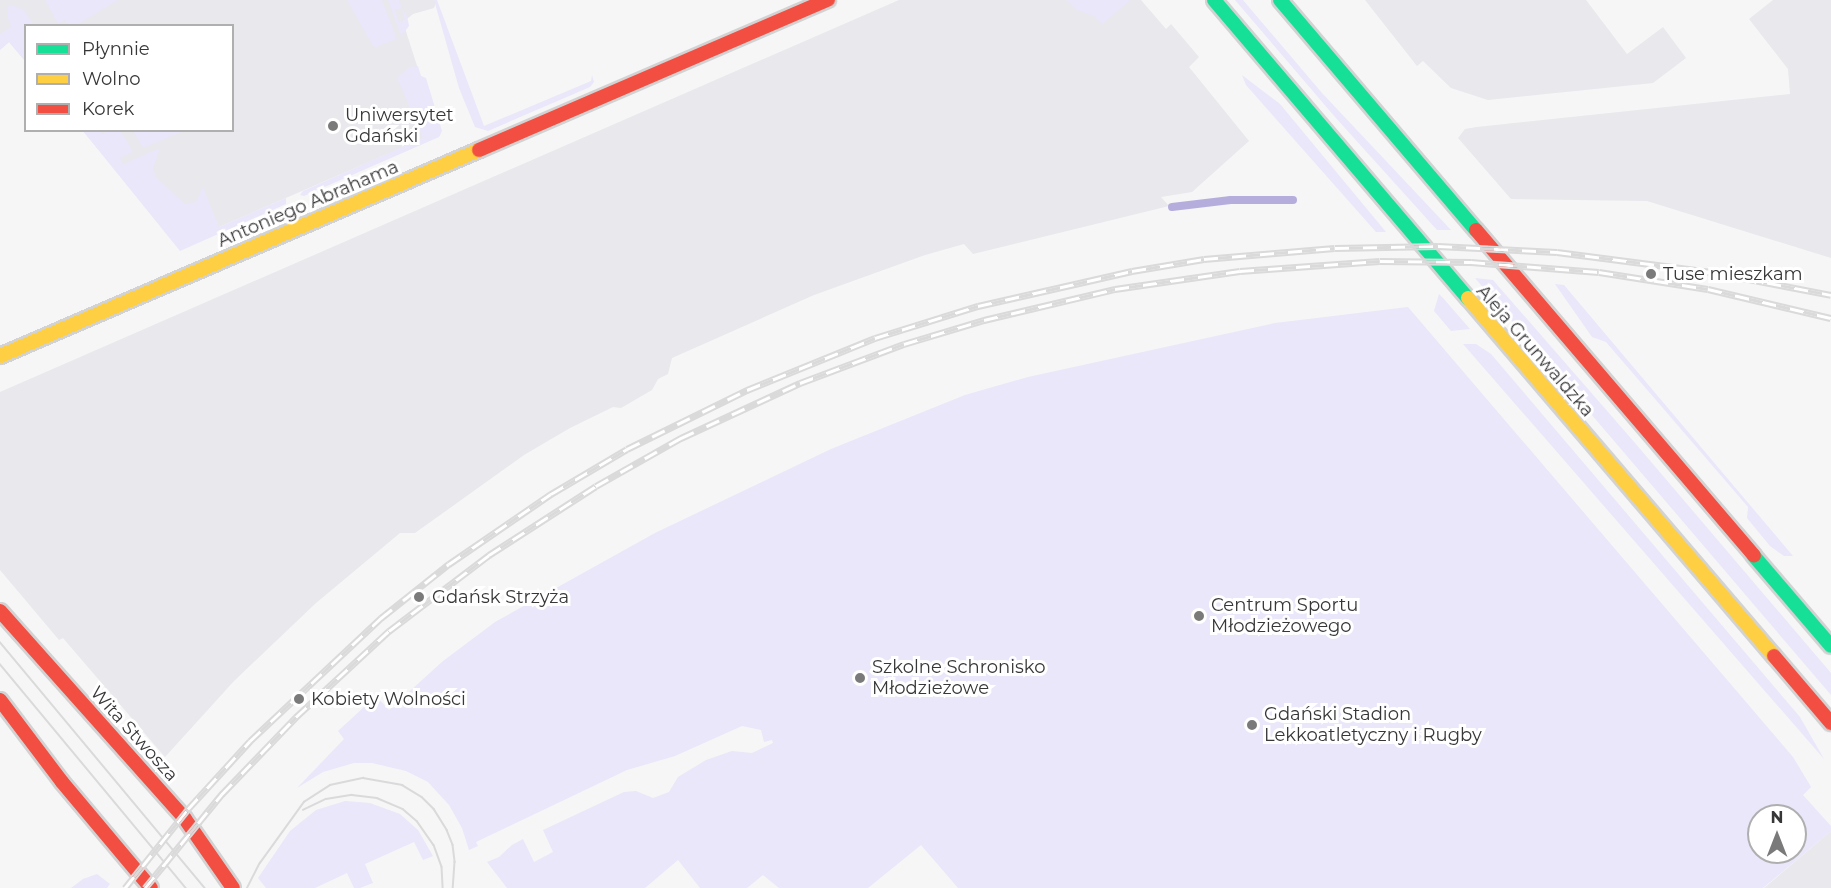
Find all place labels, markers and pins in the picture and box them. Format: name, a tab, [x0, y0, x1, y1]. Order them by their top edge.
place label: Uniwersytet Gdański	[345, 105, 454, 148]
marker: Uniwersytet Gdański	[326, 119, 340, 133]
place label: Tuse mieszkam	[1663, 263, 1803, 285]
marker: Tuse mieszkam	[1644, 267, 1658, 281]
place label: Gdańsk Strzyża	[432, 586, 569, 608]
marker: Gdańsk Strzyża	[410, 588, 428, 606]
place label: Centrum Sportu Młodzieżowego	[1211, 595, 1358, 638]
marker: Centrum Sportu Młodzieżowego	[1192, 609, 1206, 623]
place label: Szkolne Schronisko Młodzieżowe	[872, 657, 1046, 700]
marker: Szkolne Schronisko Młodzieżowe	[853, 671, 867, 685]
place label: Kobiety Wolności	[311, 688, 466, 710]
marker: Kobiety Wolności	[292, 692, 306, 706]
place label: Gdański Stadion Lekkoatletyczny i Rugby	[1264, 704, 1482, 746]
marker: Gdański Stadion Lekkoatletyczny i Rugby	[1245, 718, 1259, 732]

